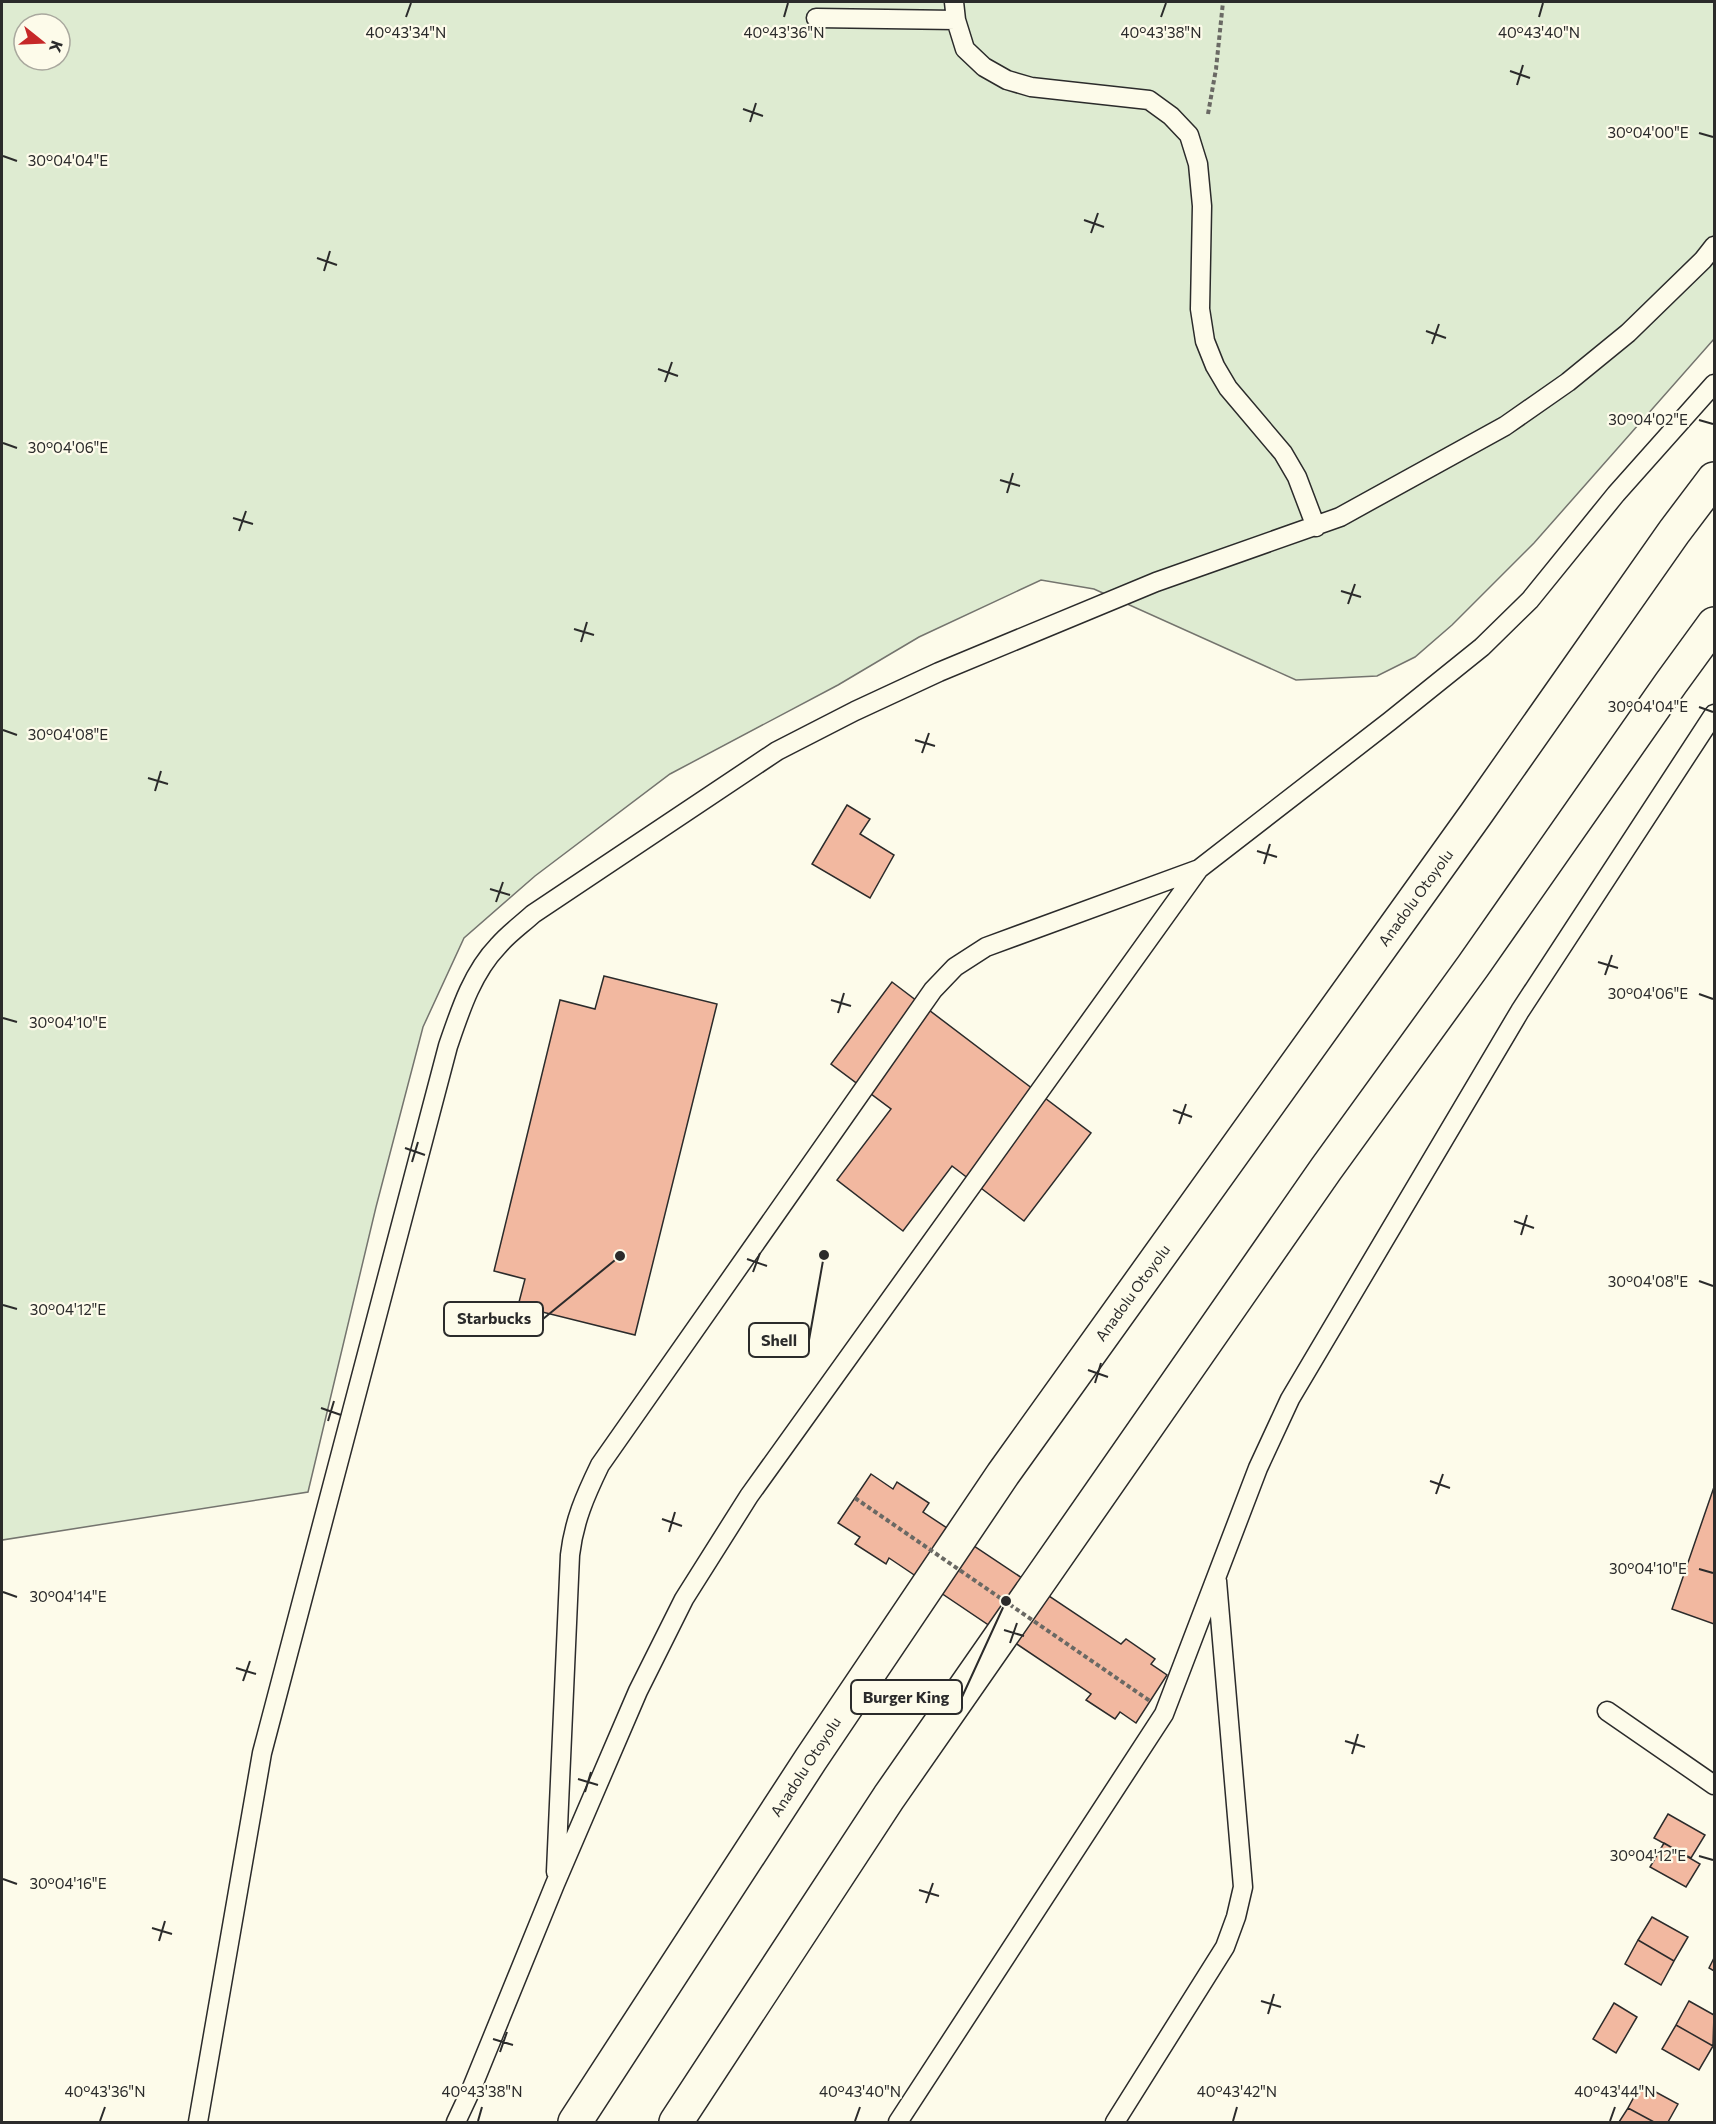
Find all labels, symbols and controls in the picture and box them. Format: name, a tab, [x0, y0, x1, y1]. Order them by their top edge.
north arrow	[12, 12, 72, 72]
text: 40°43'34"N	[366, 23, 446, 41]
text: 40°43'36"N	[744, 23, 824, 41]
text: 40°43'38"N	[1121, 23, 1201, 41]
text: 40°43'40"N	[1498, 23, 1580, 41]
text: K	[46, 39, 68, 55]
text: 30°04'00"E	[1607, 123, 1689, 141]
text: 30°04'04"E	[28, 151, 108, 169]
text: 30°04'02"E	[1608, 410, 1688, 428]
text: 30°04'06"E	[28, 438, 108, 456]
text: 30°04'04"E	[1608, 697, 1688, 715]
text: 30°04'08"E	[28, 725, 108, 743]
street label: Anadolu Otoyolu	[1374, 846, 1456, 949]
text: 30°04'06"E	[1608, 984, 1688, 1002]
text: 30°04'10"E	[29, 1013, 107, 1031]
street label: Anadolu Otoyolu	[1091, 1241, 1173, 1344]
text: 30°04'08"E	[1608, 1272, 1688, 1290]
text: 30°04'12"E	[30, 1300, 106, 1318]
callout: Starbucks	[444, 1302, 543, 1336]
text: Starbucks	[457, 1308, 531, 1327]
callout: Shell	[749, 1323, 809, 1357]
text: Shell	[761, 1330, 797, 1349]
text: 30°04'10"E	[1609, 1559, 1687, 1577]
text: 30°04'14"E	[29, 1587, 107, 1605]
callout: Burger King	[851, 1680, 962, 1714]
text: Burger King	[863, 1687, 950, 1706]
street label: Anadolu Otoyolu	[766, 1713, 844, 1820]
text: 30°04'12"E	[1610, 1846, 1686, 1864]
text: 30°04'16"E	[29, 1874, 107, 1892]
text: 40°43'36"N	[65, 2082, 145, 2100]
text: 40°43'38"N	[442, 2082, 522, 2100]
text: 40°43'40"N	[819, 2082, 901, 2100]
text: 40°43'42"N	[1197, 2082, 1277, 2100]
text: 40°43'44"N	[1574, 2082, 1656, 2100]

